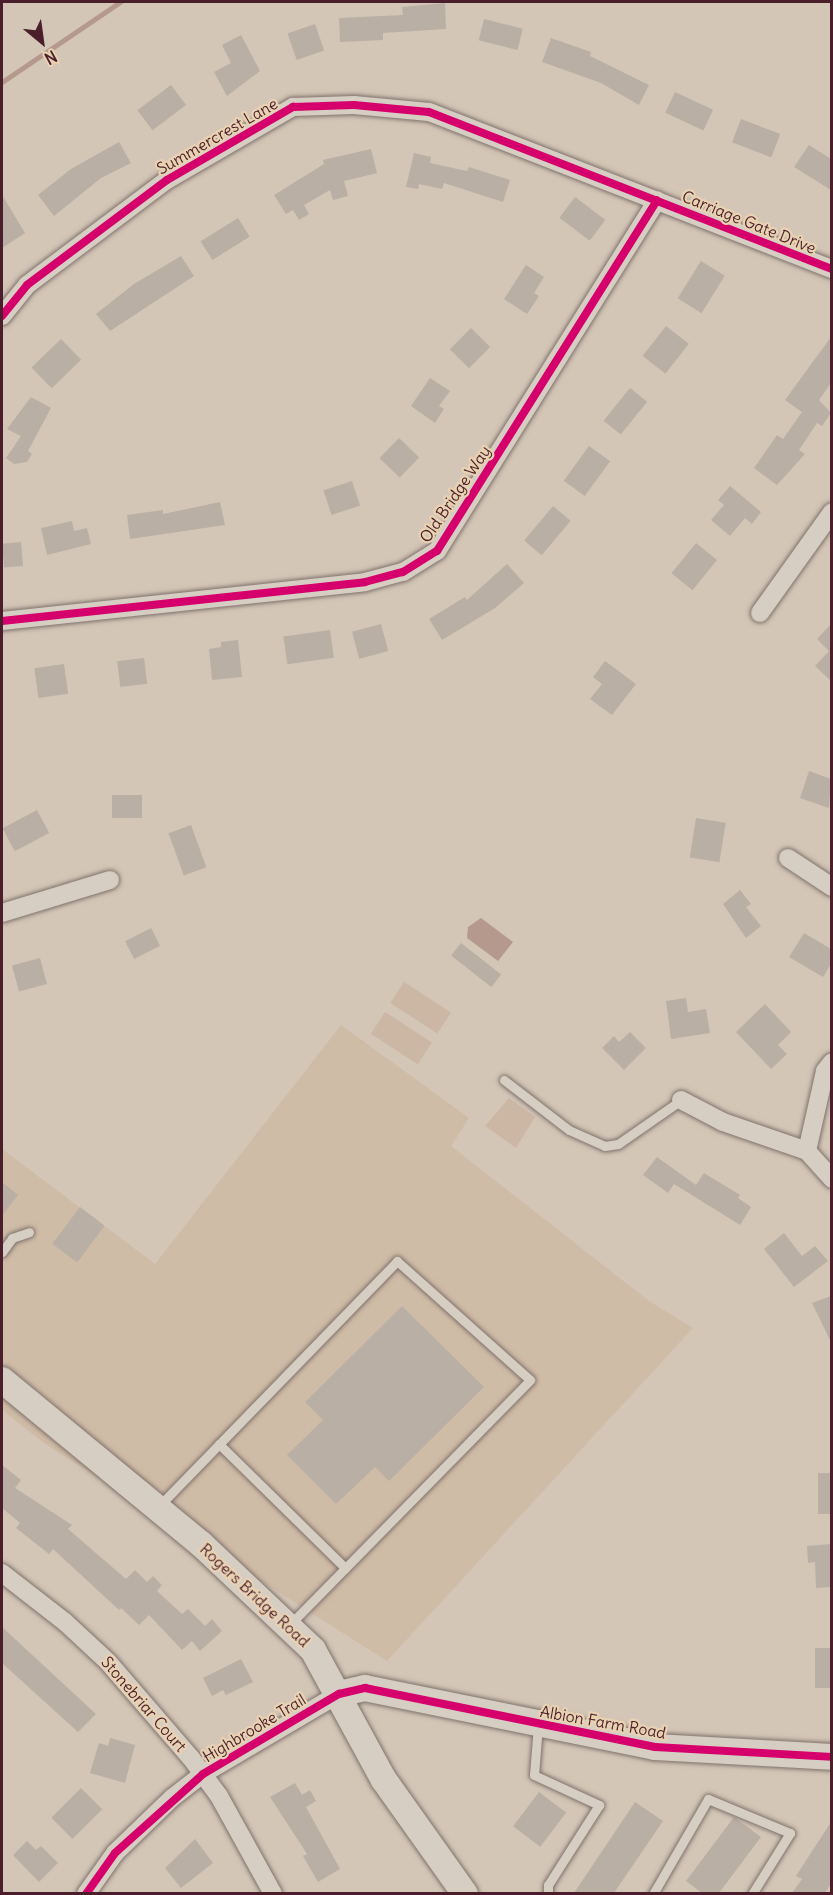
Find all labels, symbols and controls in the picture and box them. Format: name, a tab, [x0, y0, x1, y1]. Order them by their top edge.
north arrow	[12, 12, 72, 72]
text: N	[41, 46, 60, 69]
street label: Summercrest Lane	[153, 94, 281, 178]
street label: Carriage Gate Drive	[679, 186, 819, 258]
street label: Old Bridge Way	[416, 442, 494, 546]
street label: Rogers Bridge Road	[196, 1539, 314, 1651]
street label: Stonebriar Court	[97, 1652, 191, 1756]
street label: Highbrooke Trail	[199, 1690, 309, 1766]
street label: Albion Farm Road	[538, 1701, 668, 1743]

